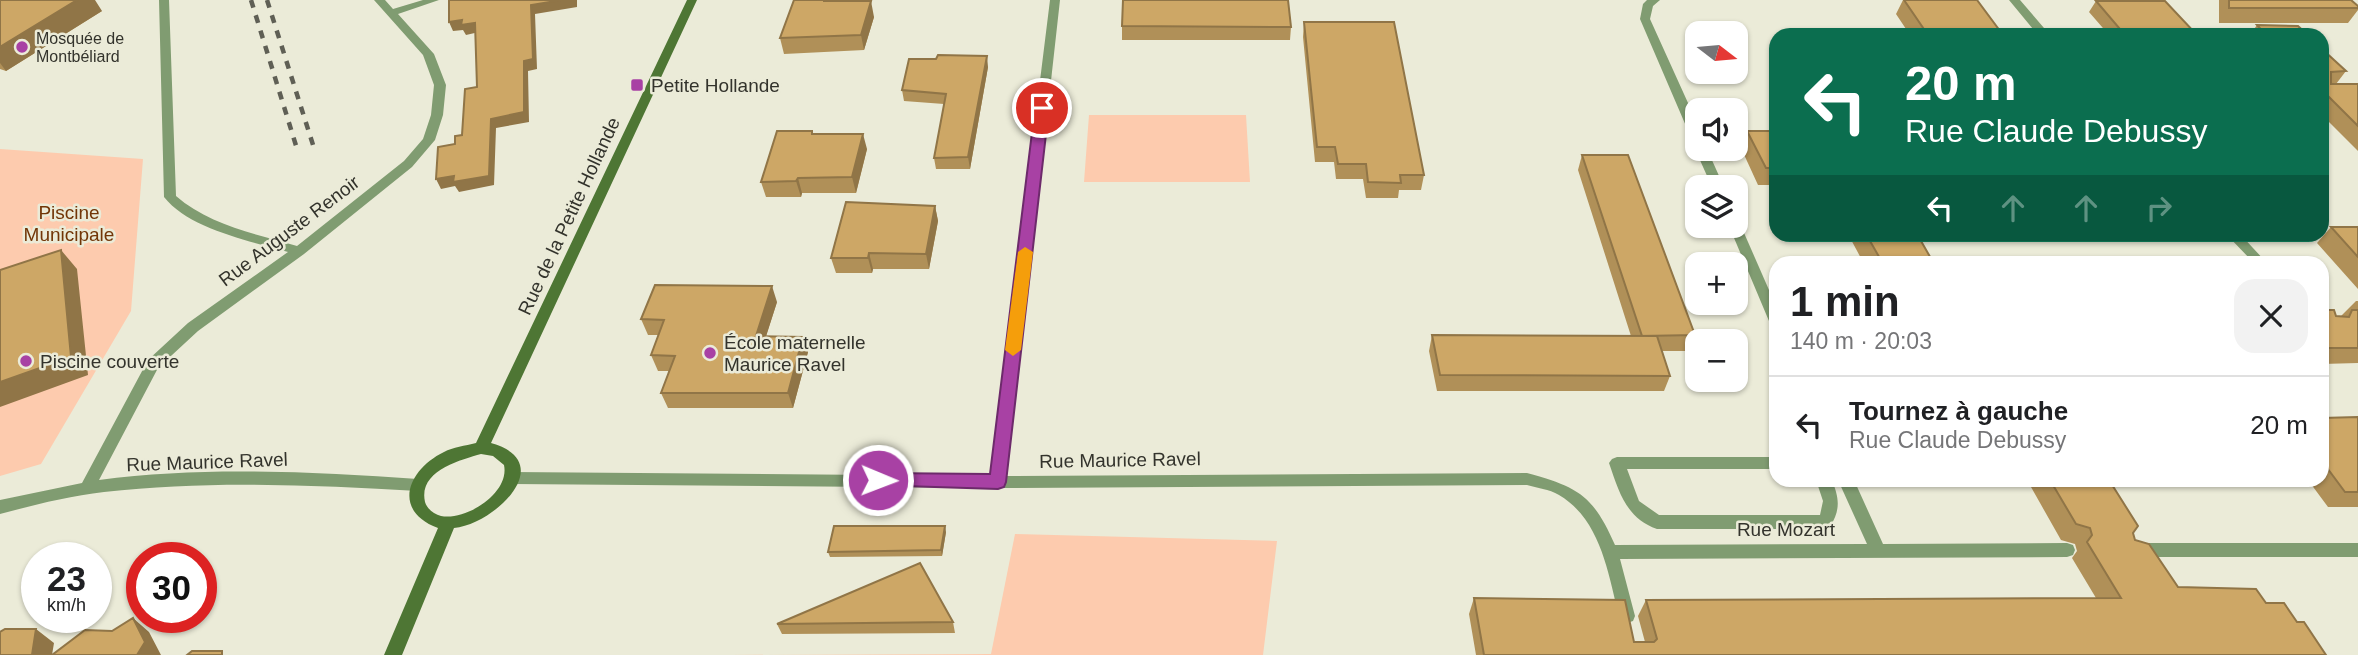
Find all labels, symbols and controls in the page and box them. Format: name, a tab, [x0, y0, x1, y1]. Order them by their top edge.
north arrow	[1685, 21, 1748, 84]
map controls	[1685, 21, 1748, 392]
place label: Mosquée de Montbéliard	[36, 30, 124, 65]
marker: Mosquée de Montbéliard	[14, 39, 30, 55]
icon: left	[1790, 56, 1881, 147]
text: 20 m	[1905, 56, 2017, 110]
place label: Petite Hollande	[651, 75, 780, 96]
marker: Petite Hollande	[629, 77, 645, 93]
pin	[1012, 78, 1072, 138]
icon: arrive	[1023, 89, 1061, 127]
button: sound	[1685, 98, 1748, 161]
text: Rue Claude Debussy	[1905, 113, 2207, 149]
street label: Rue de la Petite Hollande	[514, 114, 624, 318]
street label: Rue Auguste Renoir	[215, 171, 364, 291]
button: layers	[1685, 175, 1748, 238]
icon: left	[1921, 189, 1959, 227]
icon: ahead	[1994, 189, 2032, 227]
icon: ahead	[2067, 189, 2105, 227]
icon: right	[2140, 189, 2178, 227]
park label: Piscine Municipale	[24, 202, 114, 245]
button: +	[1685, 252, 1748, 315]
text: 1 min	[1790, 278, 1900, 325]
button: close	[2234, 279, 2308, 353]
text: 140 m · 20:03	[1790, 328, 1932, 354]
button: −	[1685, 329, 1748, 392]
place label: École maternelle Maurice Ravel	[724, 332, 866, 375]
marker: École maternelle Maurice Ravel	[702, 345, 718, 361]
place label: Piscine couverte	[40, 351, 179, 372]
marker: Piscine couverte	[18, 353, 34, 369]
text: Tournez à gauche	[1849, 396, 2068, 426]
icon: left	[1790, 406, 1828, 444]
text: 20 m	[2250, 410, 2308, 440]
text: Rue Claude Debussy	[1849, 427, 2066, 453]
position arrow	[841, 443, 915, 517]
street label: Rue Maurice Ravel	[1039, 448, 1201, 472]
street label: Rue Maurice Ravel	[126, 449, 288, 475]
street label: Rue Mozart	[1737, 519, 1836, 540]
speed limit sign: 30	[126, 542, 217, 633]
text: 23	[47, 559, 86, 598]
text: km/h	[47, 595, 86, 615]

